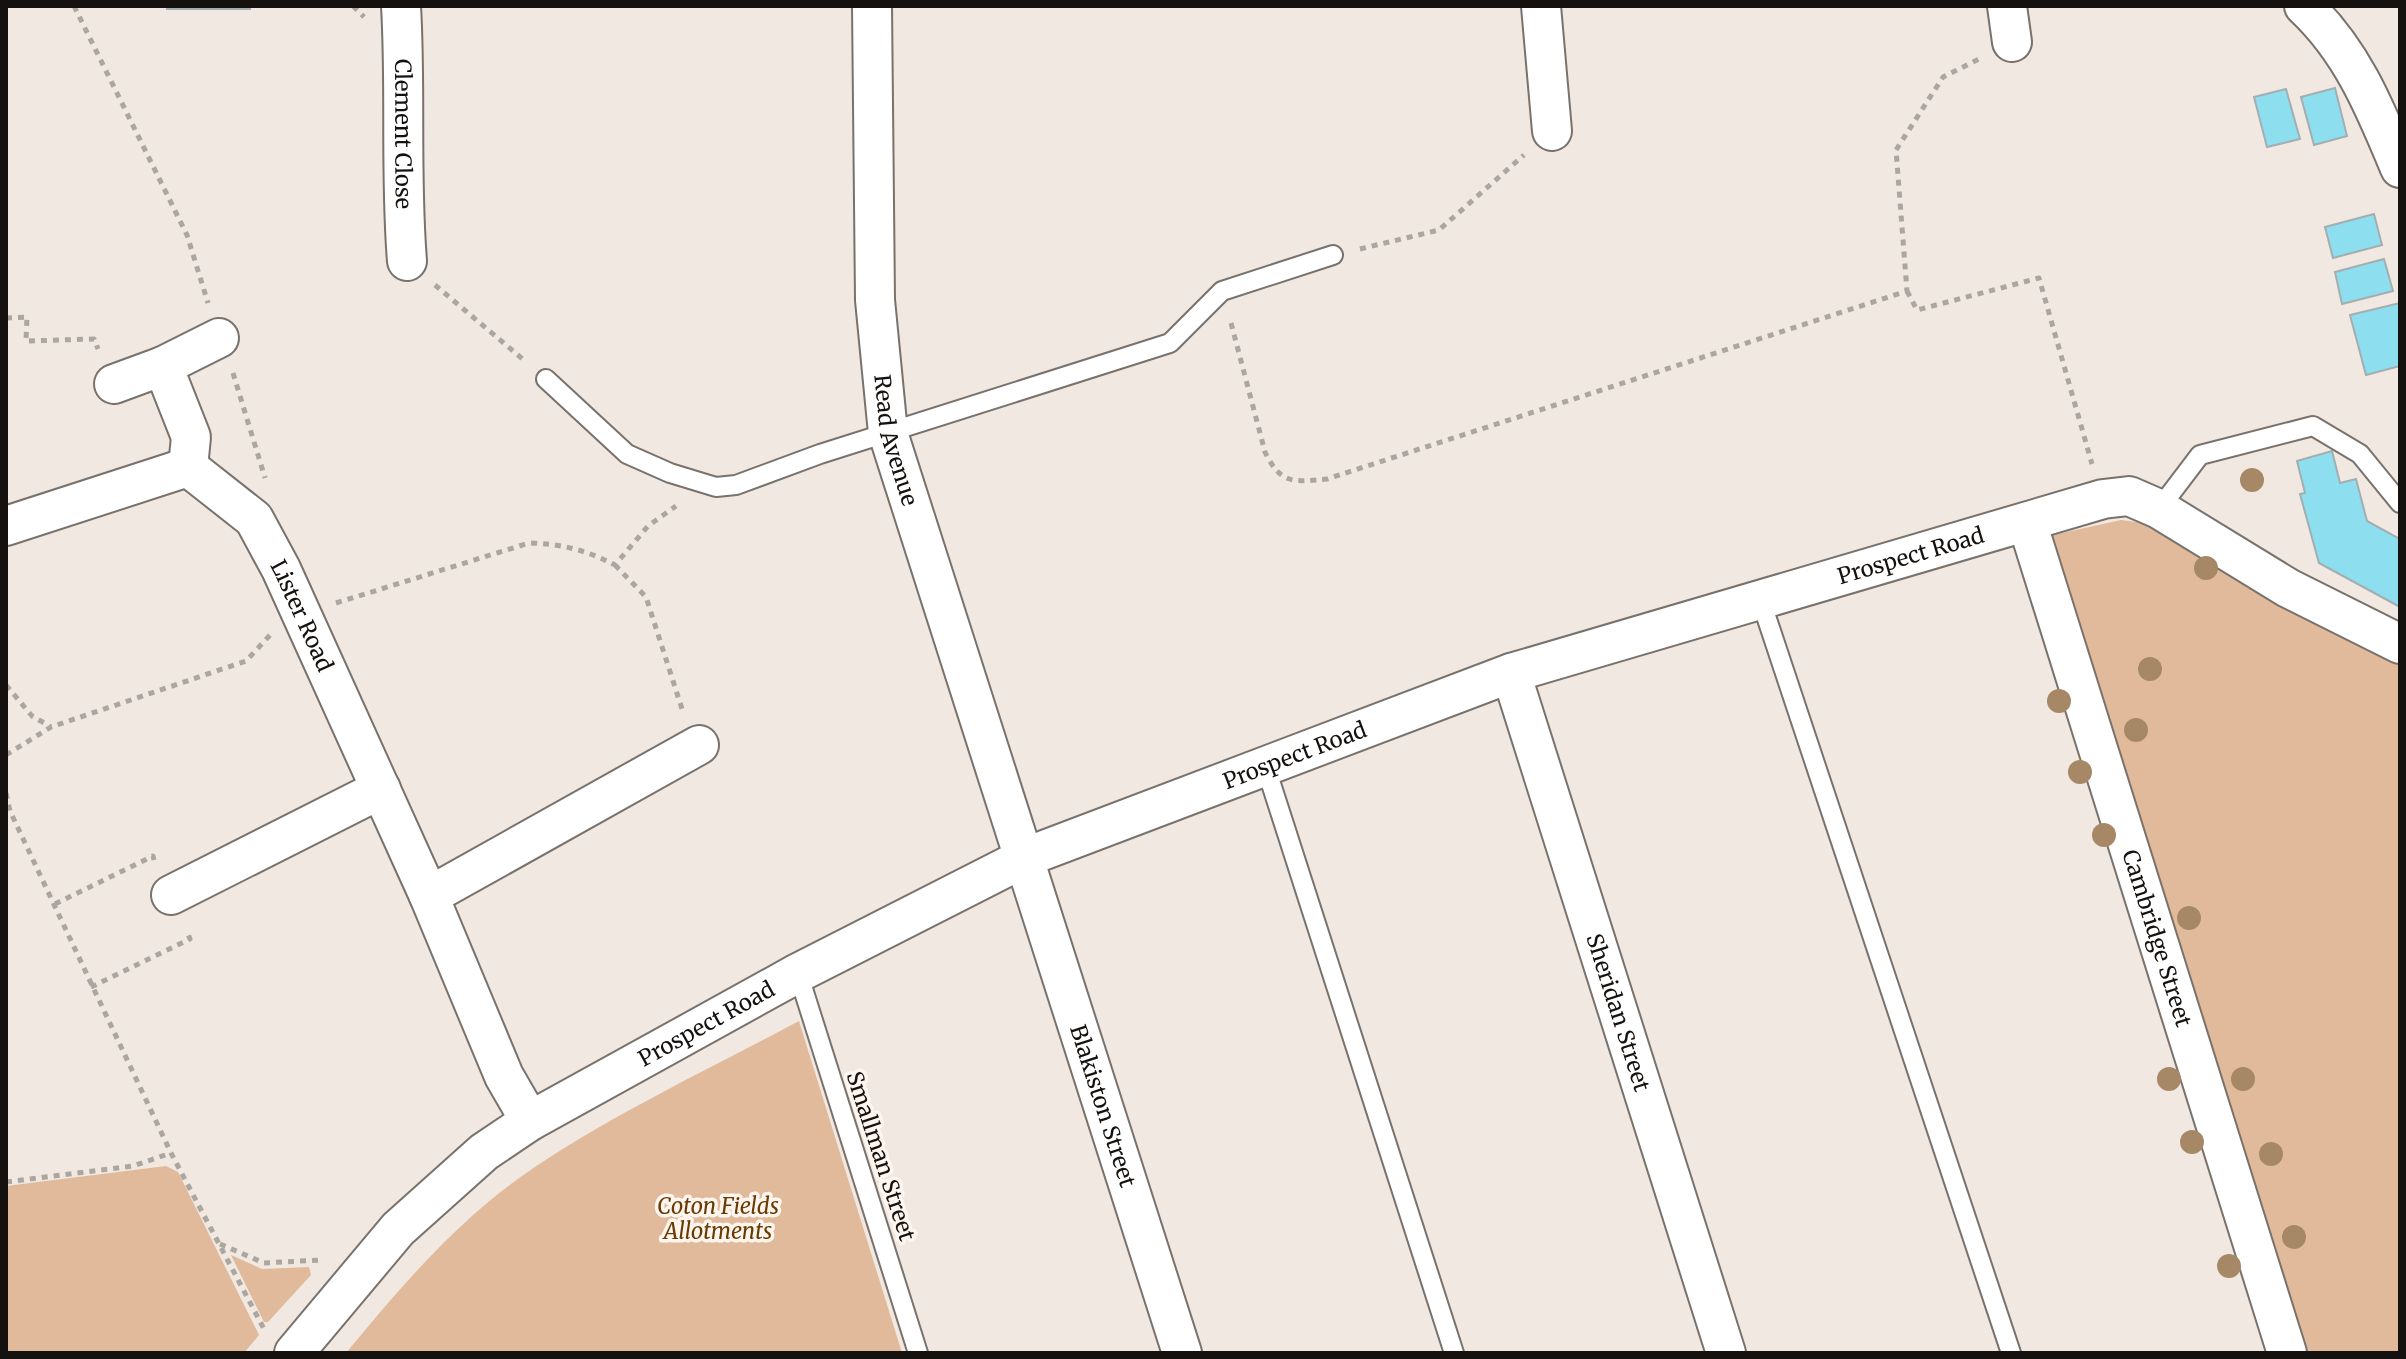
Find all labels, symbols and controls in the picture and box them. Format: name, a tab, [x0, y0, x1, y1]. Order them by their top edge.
street label: Clement Close	[389, 59, 418, 209]
street label: Read Avenue	[868, 373, 924, 509]
street label: Prospect Road	[1834, 521, 1987, 590]
street label: Lister Road	[265, 555, 340, 676]
street label: Prospect Road	[1219, 715, 1370, 795]
street label: Cambridge Street	[2116, 846, 2198, 1031]
street label: Sheridan Street	[1580, 930, 1656, 1095]
street label: Prospect Road	[633, 975, 779, 1073]
street label: Blakiston Street	[1064, 1021, 1142, 1191]
street label: Smallman Street	[840, 1068, 922, 1245]
park label: Coton Fields Allotments	[657, 1192, 779, 1245]

